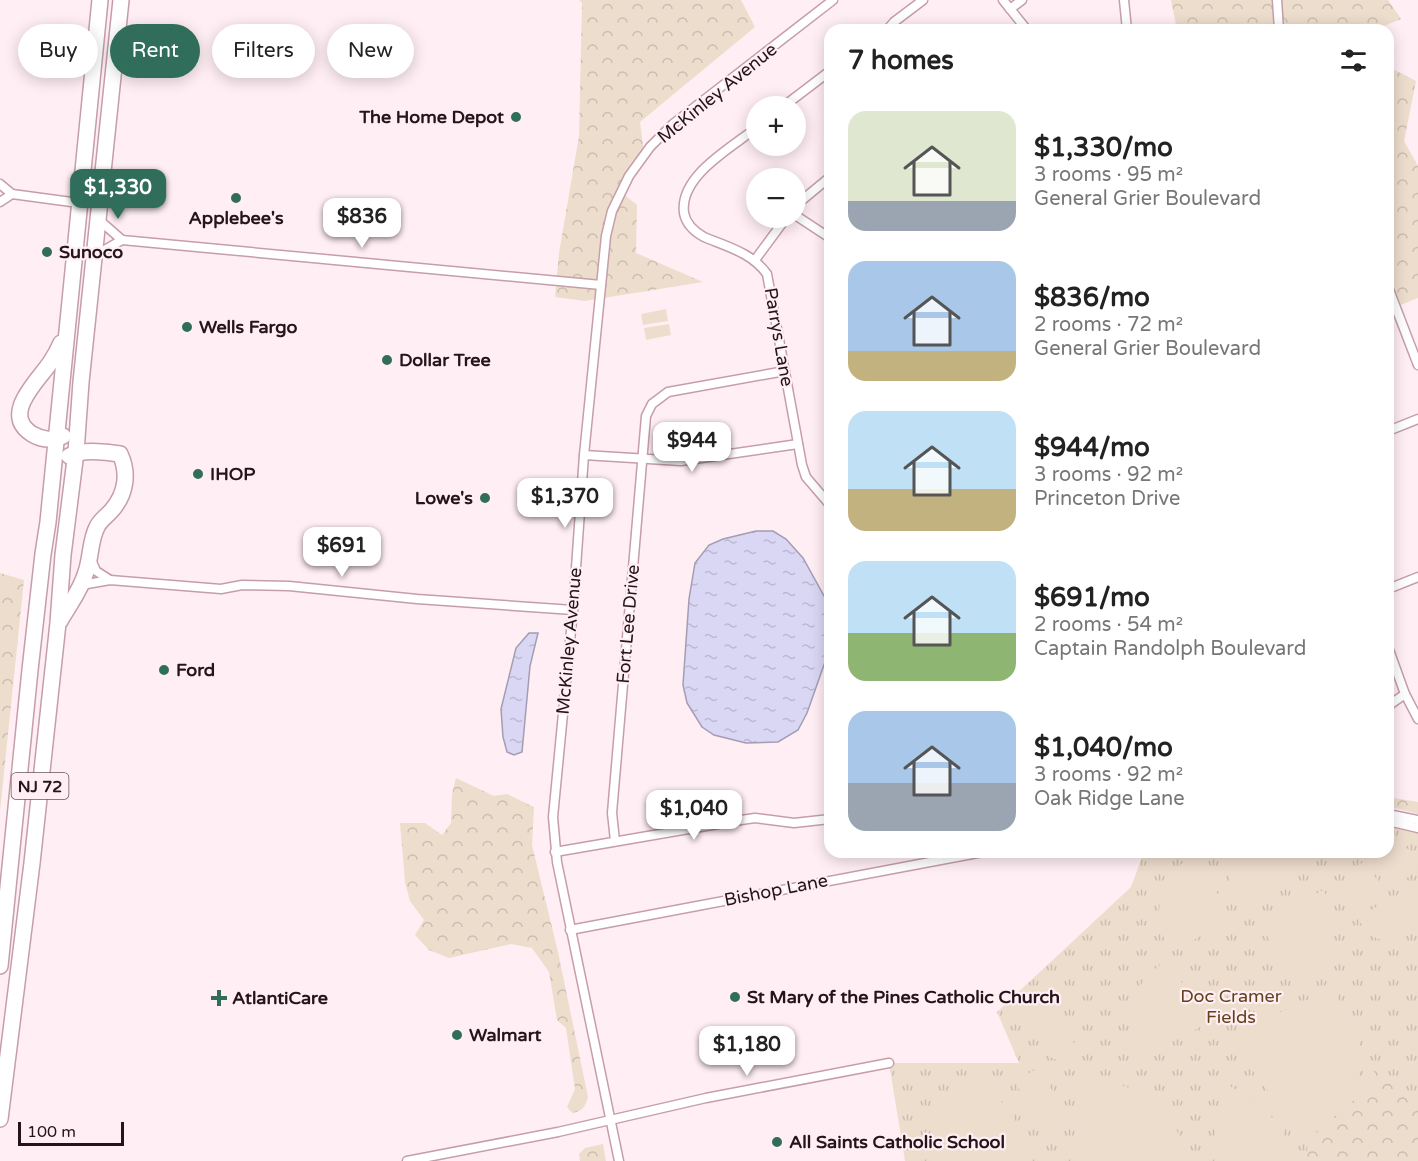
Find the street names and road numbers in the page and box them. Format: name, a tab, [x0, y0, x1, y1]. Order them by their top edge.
street label: McKinley Avenue	[653, 38, 781, 148]
street label: Parrys Lane	[759, 286, 799, 388]
street label: Fort Lee Drive	[612, 564, 644, 684]
street label: McKinley Avenue	[552, 567, 586, 715]
road number: NJ 72	[12, 773, 68, 799]
street label: Bishop Lane	[722, 869, 830, 911]

